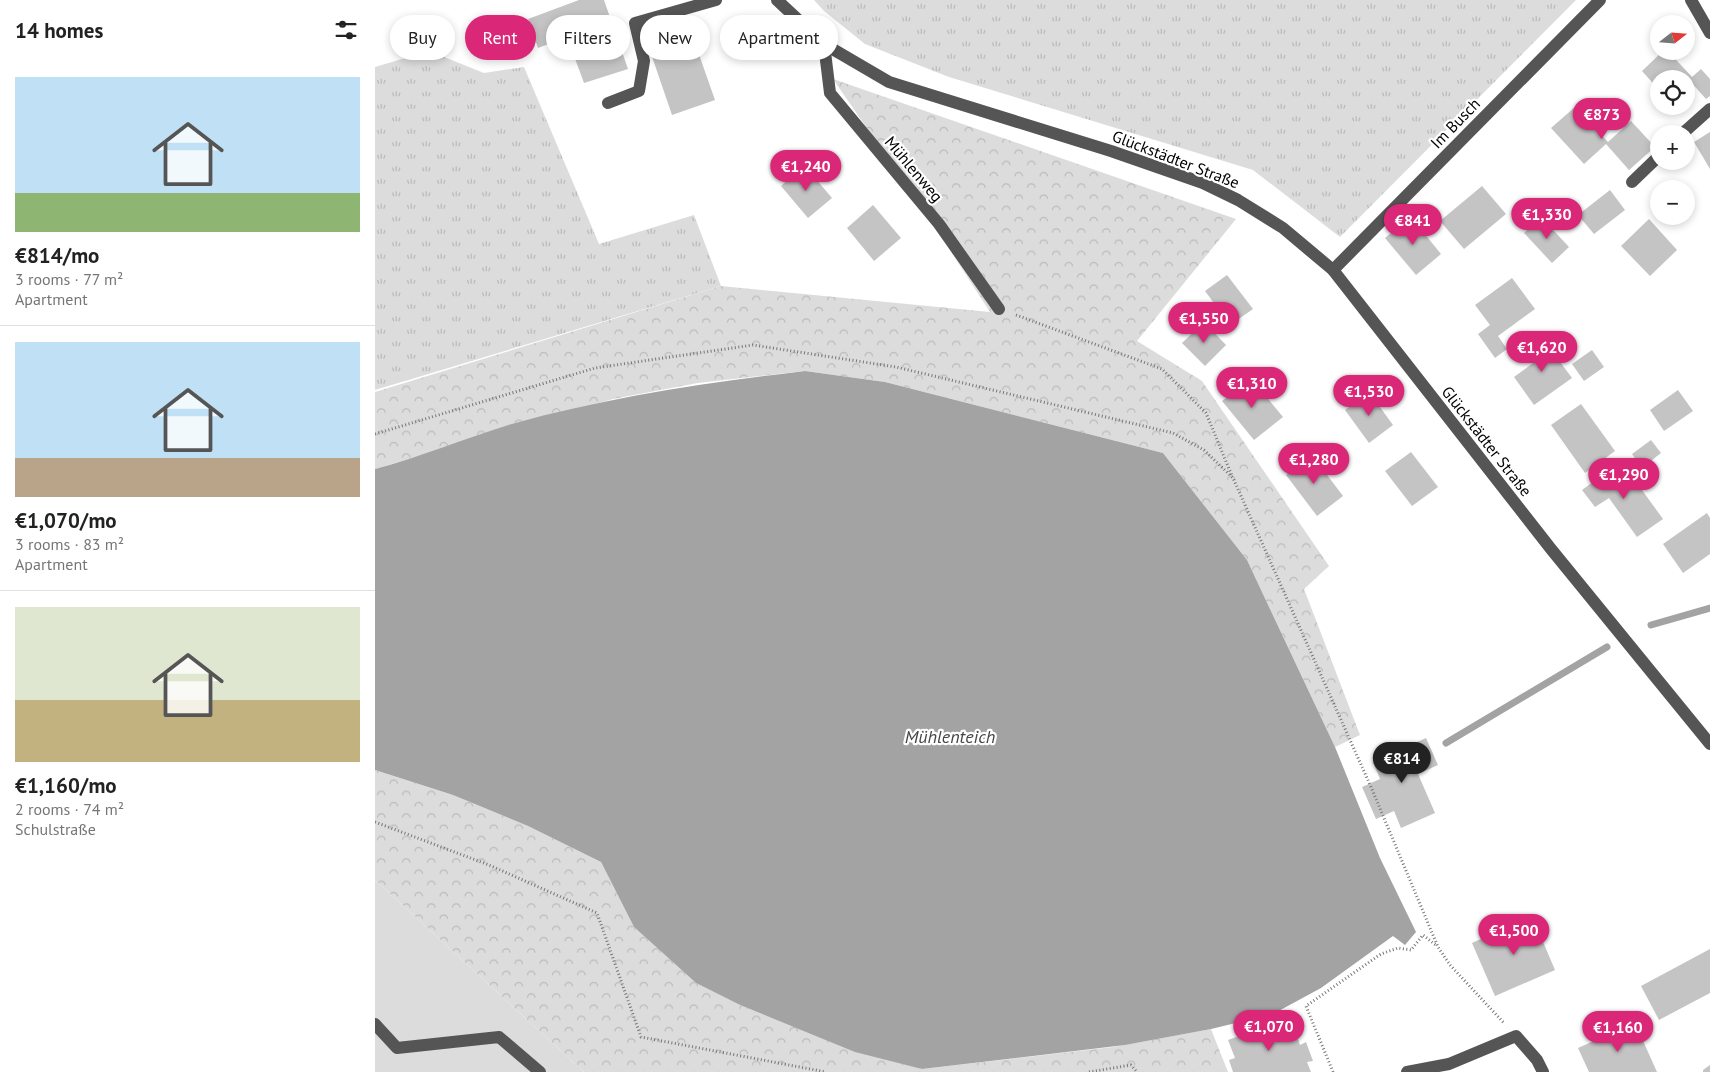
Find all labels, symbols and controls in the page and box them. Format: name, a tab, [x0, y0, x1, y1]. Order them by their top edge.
chip: Buy	[390, 15, 455, 60]
chip: Rent	[465, 15, 536, 60]
chip: Filters	[546, 15, 630, 60]
chip: New	[640, 15, 710, 60]
chip: Apartment	[720, 15, 838, 60]
north arrow	[1650, 15, 1695, 60]
map controls	[1650, 15, 1695, 225]
icon: filters	[332, 16, 360, 44]
text: 14 homes	[15, 17, 103, 44]
button: locate	[1650, 70, 1695, 115]
street label: Im Busch	[1426, 94, 1484, 152]
pin: €873	[1572, 98, 1632, 140]
text: €873	[1584, 104, 1620, 124]
icon: home	[143, 109, 233, 199]
button: +	[1650, 125, 1695, 170]
street label: Glückstädter Straße	[1110, 126, 1242, 192]
street label: Mühlenweg	[881, 132, 947, 206]
pin: €1,240	[765, 150, 847, 192]
text: €1,240	[781, 156, 831, 176]
button: −	[1650, 180, 1695, 225]
pin: €1,330	[1506, 198, 1588, 240]
pin: €841	[1383, 204, 1443, 246]
text: €1,330	[1522, 204, 1572, 224]
text: €841	[1395, 210, 1431, 230]
text: €814/mo	[15, 242, 99, 269]
text: 3 rooms · 77 m²	[15, 269, 123, 289]
text: Apartment	[15, 289, 88, 309]
pin: €1,550	[1163, 302, 1245, 344]
text: €1,550	[1179, 308, 1229, 328]
pin: €1,620	[1501, 330, 1583, 373]
text: €1,620	[1517, 337, 1567, 357]
pin: €1,310	[1211, 366, 1293, 409]
text: €1,310	[1227, 373, 1277, 393]
pin: €1,530	[1328, 374, 1410, 417]
icon: home	[143, 375, 233, 465]
text: €1,530	[1344, 381, 1394, 401]
street label: Glückstädter Straße	[1438, 382, 1536, 500]
pin: €1,280	[1273, 442, 1355, 485]
text: €1,280	[1289, 449, 1339, 469]
pin: €1,290	[1583, 458, 1665, 500]
text: €1,290	[1599, 464, 1649, 484]
text: €1,070/mo	[15, 507, 117, 534]
text: 3 rooms · 83 m²	[15, 534, 124, 554]
text: Apartment	[15, 554, 88, 574]
icon: home	[143, 640, 233, 730]
water label: Mühlenteich	[905, 725, 995, 748]
pin: €814	[1372, 742, 1432, 784]
text: €814	[1384, 748, 1420, 768]
text: €1,160/mo	[15, 772, 117, 799]
text: 2 rooms · 74 m²	[15, 799, 124, 819]
text: Schulstraße	[15, 819, 96, 839]
pin: €1,500	[1473, 914, 1555, 956]
text: €1,500	[1489, 920, 1539, 940]
pin: €1,070	[1228, 1010, 1310, 1052]
pin: €1,160	[1577, 1010, 1659, 1053]
text: €1,070	[1244, 1016, 1294, 1036]
text: €1,160	[1593, 1017, 1643, 1037]

